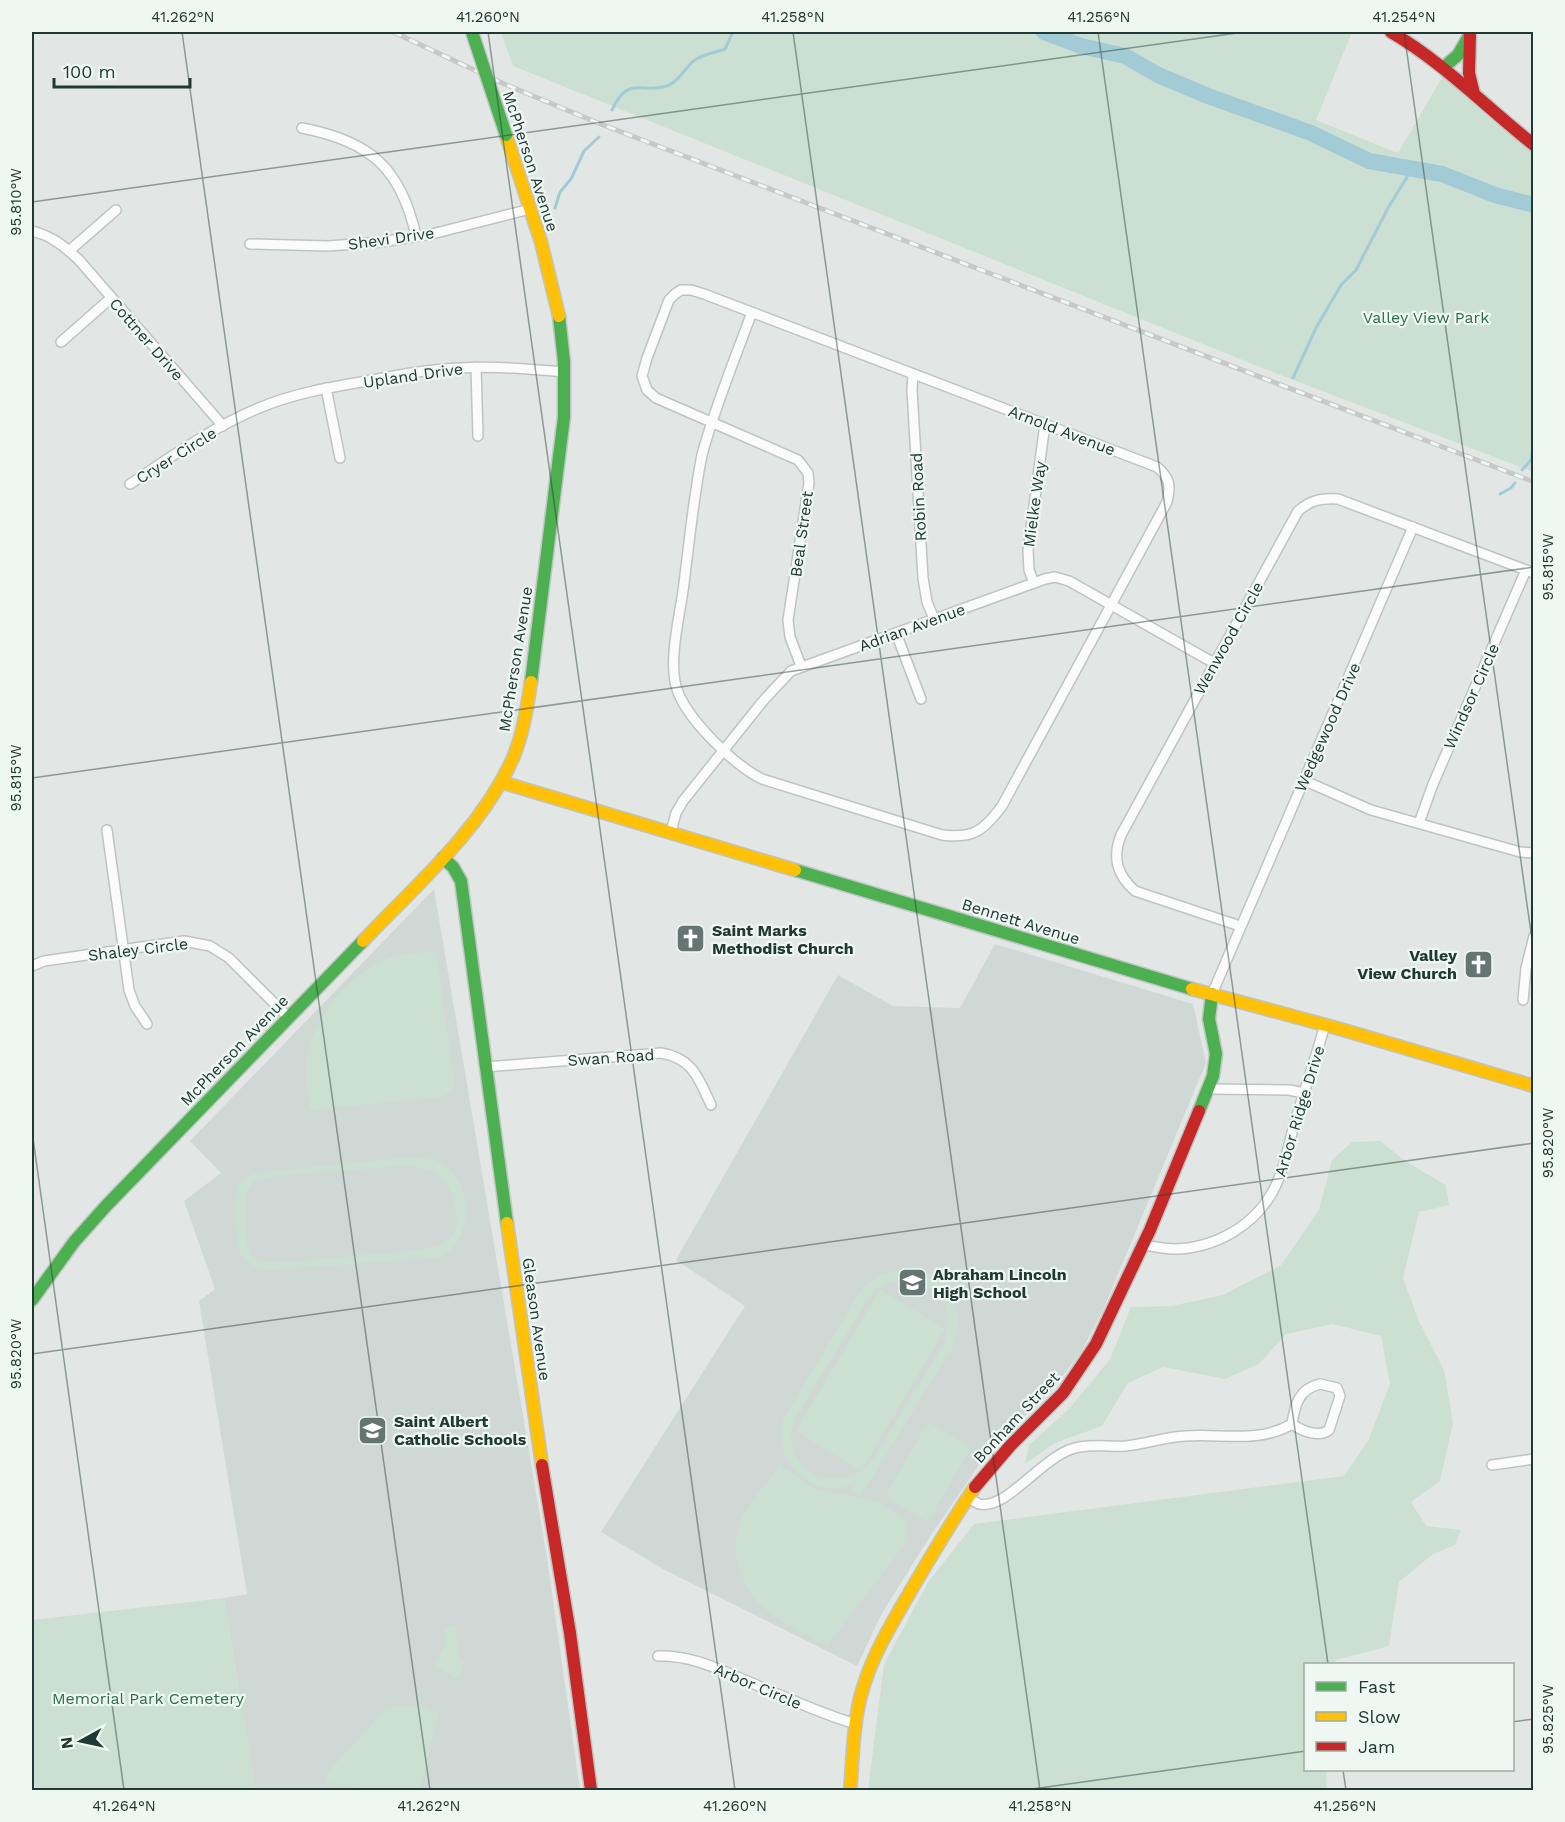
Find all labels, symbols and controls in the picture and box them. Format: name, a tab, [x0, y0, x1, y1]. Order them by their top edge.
text: 41.262°N	[151, 8, 215, 26]
text: 41.260°N	[456, 8, 520, 26]
text: 41.258°N	[761, 8, 825, 26]
text: 41.256°N	[1067, 8, 1131, 26]
text: 41.254°N	[1372, 8, 1436, 26]
scale bar	[54, 51, 190, 89]
text: 100 m	[63, 61, 116, 82]
street label: McPherson Avenue	[499, 88, 562, 234]
text: 95.810°W	[7, 168, 25, 236]
street label: Shevi Drive	[347, 223, 435, 254]
street label: Cottner Drive	[106, 294, 188, 385]
park label: Valley View Park	[1363, 308, 1489, 327]
street label: Upland Drive	[362, 359, 464, 392]
street label: Arnold Avenue	[1006, 401, 1118, 460]
street label: Cryer Circle	[133, 423, 220, 488]
street label: Robin Road	[907, 452, 930, 542]
street label: Mielke Way	[1019, 459, 1050, 548]
street label: Beal Street	[786, 490, 817, 578]
text: 95.815°W	[1539, 533, 1557, 601]
street label: Wenwood Circle	[1190, 578, 1267, 698]
street label: McPherson Avenue	[495, 585, 536, 733]
street label: Adrian Avenue	[856, 599, 968, 655]
street label: Windsor Circle	[1440, 640, 1503, 752]
street label: Wedgewood Drive	[1290, 660, 1364, 795]
text: 95.815°W	[7, 744, 25, 812]
street label: Bennett Avenue	[960, 895, 1082, 948]
place label: Saint Marks Methodist Church	[712, 921, 854, 958]
church icon: Saint Marks Methodist Church	[675, 923, 707, 955]
street label: Shaley Circle	[87, 934, 189, 965]
place label: Valley View Church	[1357, 946, 1458, 983]
church icon: Valley View Church	[1462, 948, 1494, 980]
street label: McPherson Avenue	[176, 991, 292, 1110]
street label: Arbor Ridge Drive	[1270, 1043, 1328, 1179]
street label: Swan Road	[567, 1045, 655, 1070]
text: 95.820°W	[1539, 1108, 1557, 1178]
street label: Gleason Avenue	[518, 1256, 555, 1382]
place label: Abraham Lincoln High School	[933, 1265, 1067, 1302]
school or university icon: Abraham Lincoln High School	[896, 1267, 928, 1299]
text: 95.820°W	[7, 1319, 25, 1389]
street label: Bonham Street	[969, 1368, 1064, 1467]
place label: Saint Albert Catholic Schools	[394, 1412, 527, 1449]
school or university icon: Saint Albert Catholic Schools	[357, 1414, 389, 1446]
street label: Arbor Circle	[711, 1660, 804, 1713]
legend	[1304, 1663, 1514, 1771]
text: Fast	[1358, 1676, 1396, 1697]
text: 95.825°W	[1539, 1684, 1557, 1754]
park label: Memorial Park Cemetery	[52, 1689, 245, 1708]
text: Slow	[1358, 1706, 1401, 1727]
north arrow	[51, 1711, 111, 1771]
text: N	[56, 1736, 77, 1750]
text: Jam	[1358, 1736, 1395, 1757]
text: 41.264°N	[92, 1797, 156, 1815]
text: 41.262°N	[397, 1797, 461, 1815]
text: 41.260°N	[703, 1797, 767, 1815]
text: 41.258°N	[1008, 1797, 1072, 1815]
text: 41.256°N	[1313, 1797, 1377, 1815]

